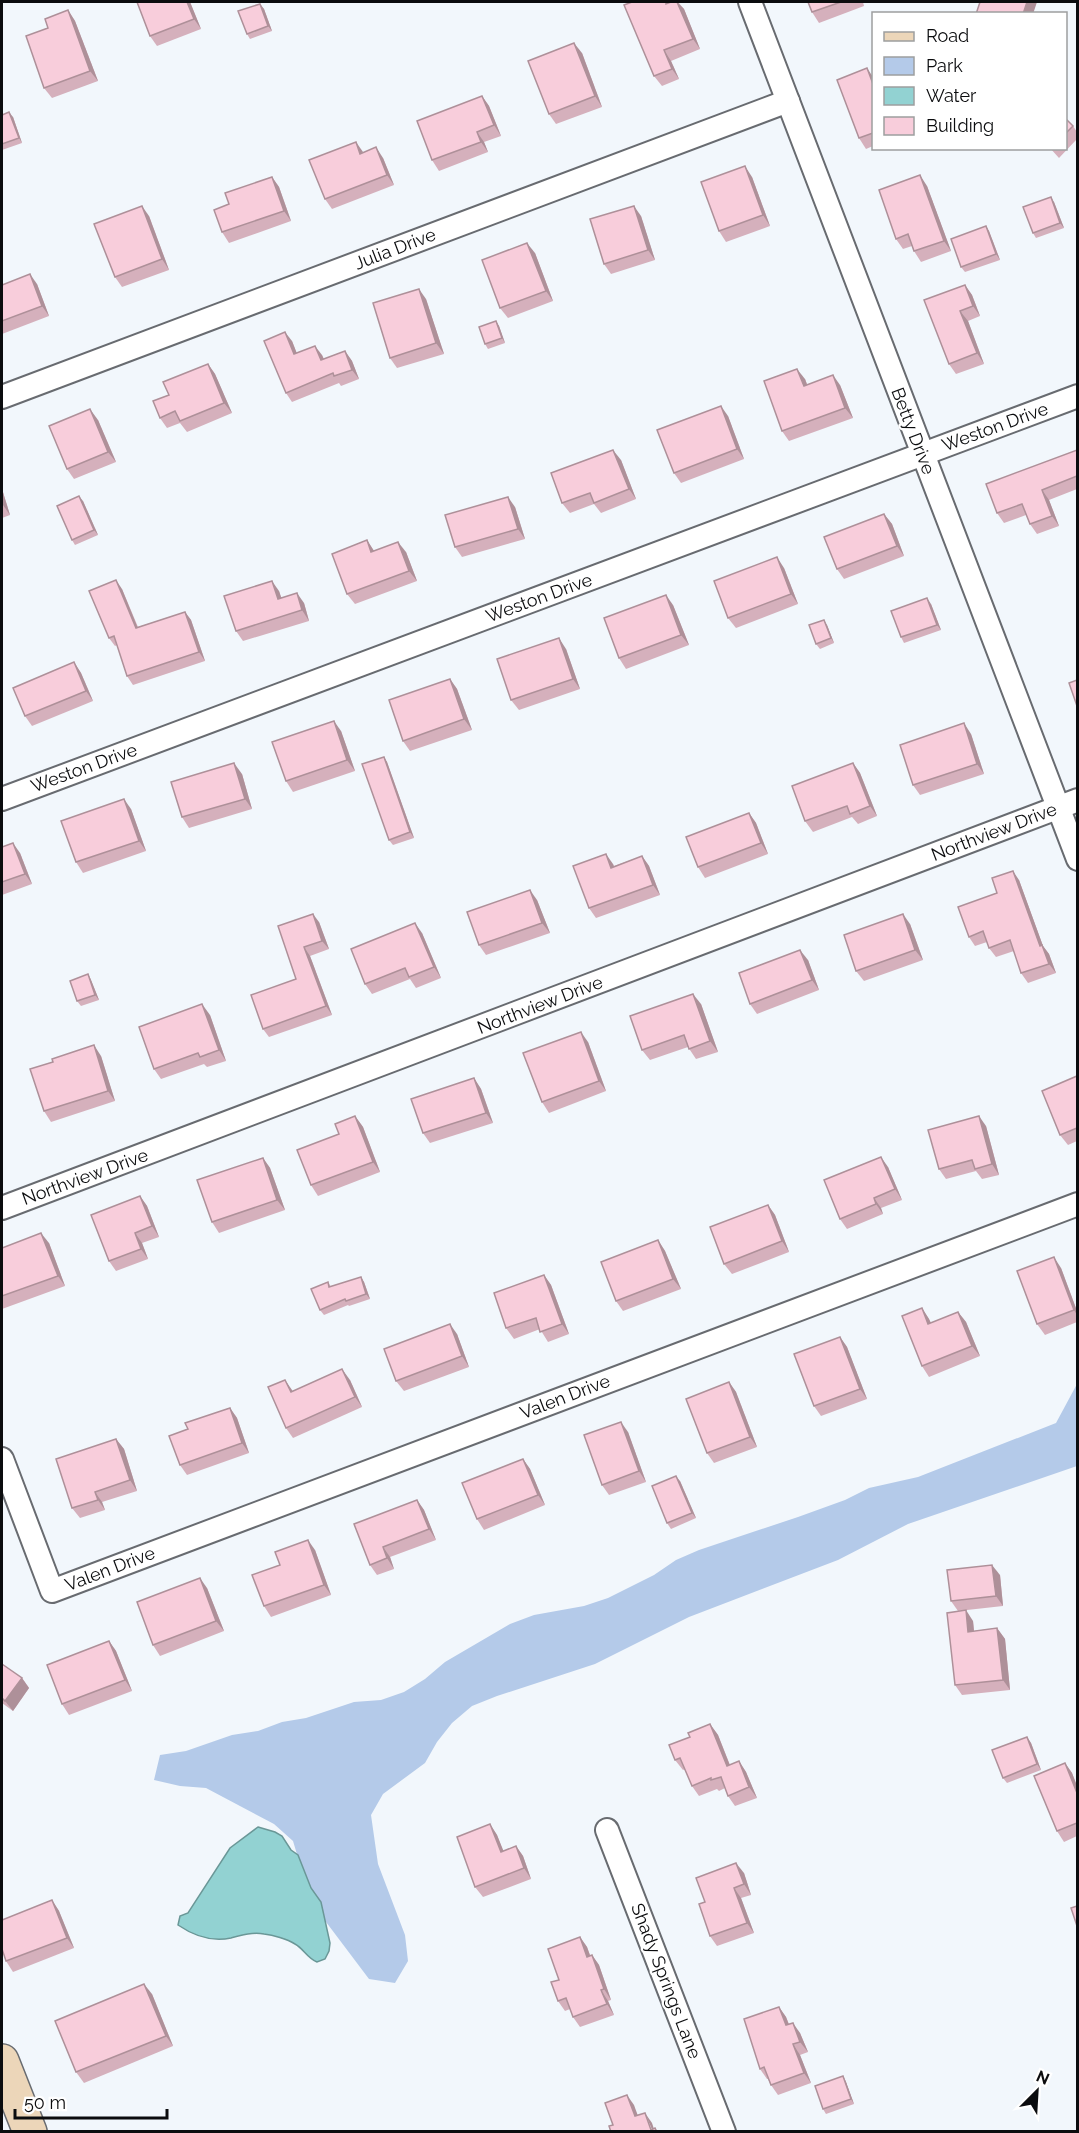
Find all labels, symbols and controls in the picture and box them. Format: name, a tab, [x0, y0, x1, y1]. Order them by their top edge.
legend	[872, 12, 1067, 150]
text: Road	[926, 25, 969, 46]
text: Park	[926, 55, 963, 76]
text: Water	[926, 85, 977, 106]
text: Building	[926, 115, 994, 136]
street label: Julia Drive	[351, 223, 439, 274]
street label: Betty Drive	[887, 384, 940, 478]
street label: Weston Drive	[939, 397, 1051, 455]
street label: Weston Drive	[483, 568, 595, 626]
street label: Weston Drive	[28, 738, 140, 796]
street label: Northview Drive	[928, 798, 1060, 865]
street label: Northview Drive	[474, 971, 606, 1038]
street label: Northview Drive	[19, 1144, 151, 1209]
street label: Valen Drive	[517, 1370, 613, 1423]
street label: Valen Drive	[62, 1542, 158, 1595]
street label: Shady Springs Lane	[627, 1900, 706, 2062]
north arrow	[1007, 2061, 1067, 2121]
text: N	[1033, 2067, 1052, 2089]
scale bar	[15, 2082, 166, 2120]
text: 50 m	[24, 2092, 66, 2113]

